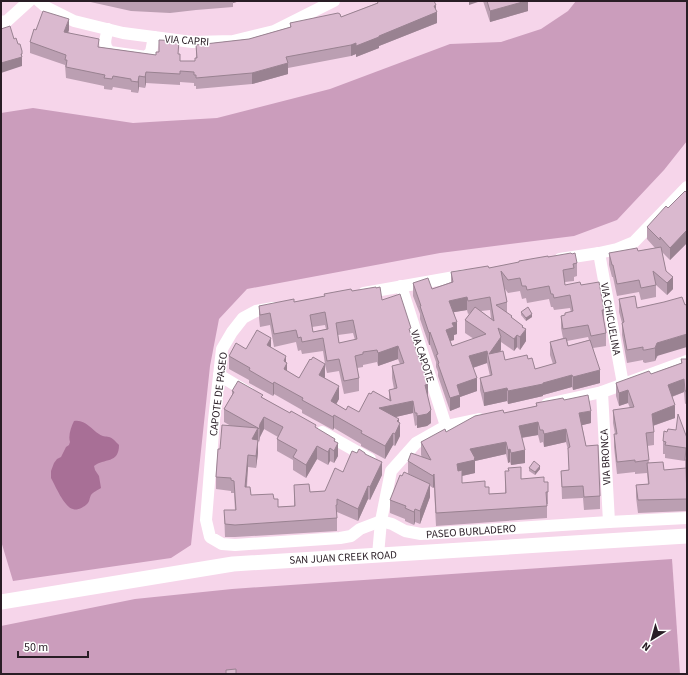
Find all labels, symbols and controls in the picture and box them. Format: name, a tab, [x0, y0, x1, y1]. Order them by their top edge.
street label: VIA CAPRI	[164, 31, 210, 50]
street label: VIA CHICUELINA	[597, 282, 624, 357]
street label: VIA CAPOTE	[407, 328, 438, 384]
street label: CAPOTE DE PASEO	[206, 351, 231, 437]
street label: VIA BRONCA	[597, 429, 614, 485]
street label: PASEO BURLADERO	[426, 521, 517, 542]
street label: SAN JUAN CREEK ROAD	[289, 547, 397, 568]
north arrow	[632, 619, 672, 659]
scale bar	[18, 633, 88, 659]
text: N	[639, 638, 654, 655]
text: 50 m	[24, 639, 48, 656]

